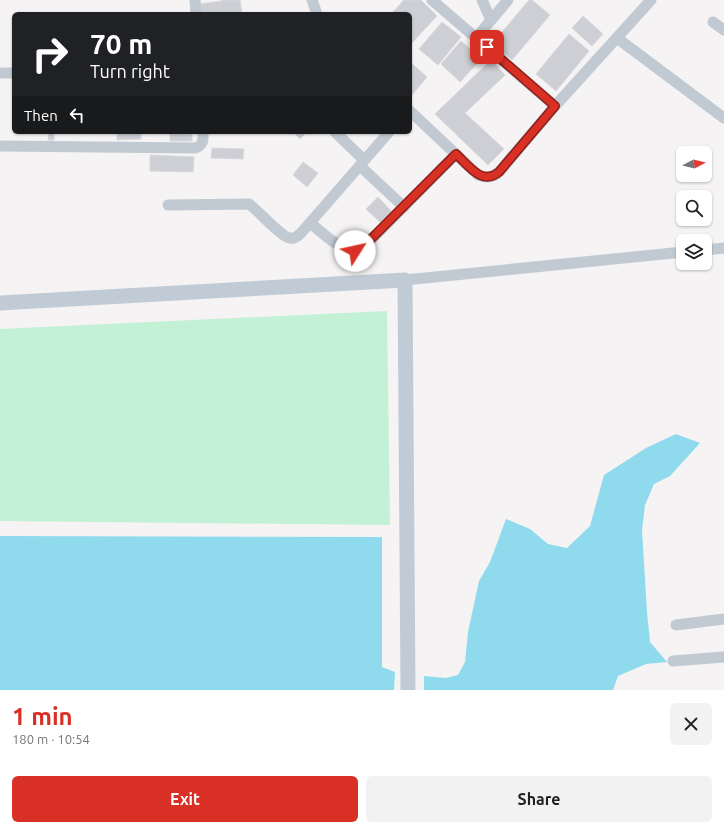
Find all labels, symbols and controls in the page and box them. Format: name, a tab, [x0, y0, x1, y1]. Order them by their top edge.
icon: right	[24, 28, 76, 80]
text: 70 m	[90, 28, 152, 59]
pin	[470, 30, 504, 64]
icon: arrive	[476, 36, 498, 58]
text: Turn right	[90, 61, 170, 81]
icon: left	[66, 104, 88, 126]
text: Then	[24, 107, 58, 124]
north arrow	[676, 146, 712, 182]
map controls	[676, 146, 712, 270]
button: search	[676, 190, 712, 226]
position arrow	[334, 230, 376, 272]
button: layers	[676, 234, 712, 270]
text: 1 min	[12, 703, 73, 730]
button: close	[670, 703, 712, 745]
text: 180 m · 10:54	[12, 732, 90, 746]
button: Exit	[12, 776, 358, 822]
button: Share	[366, 776, 712, 822]

